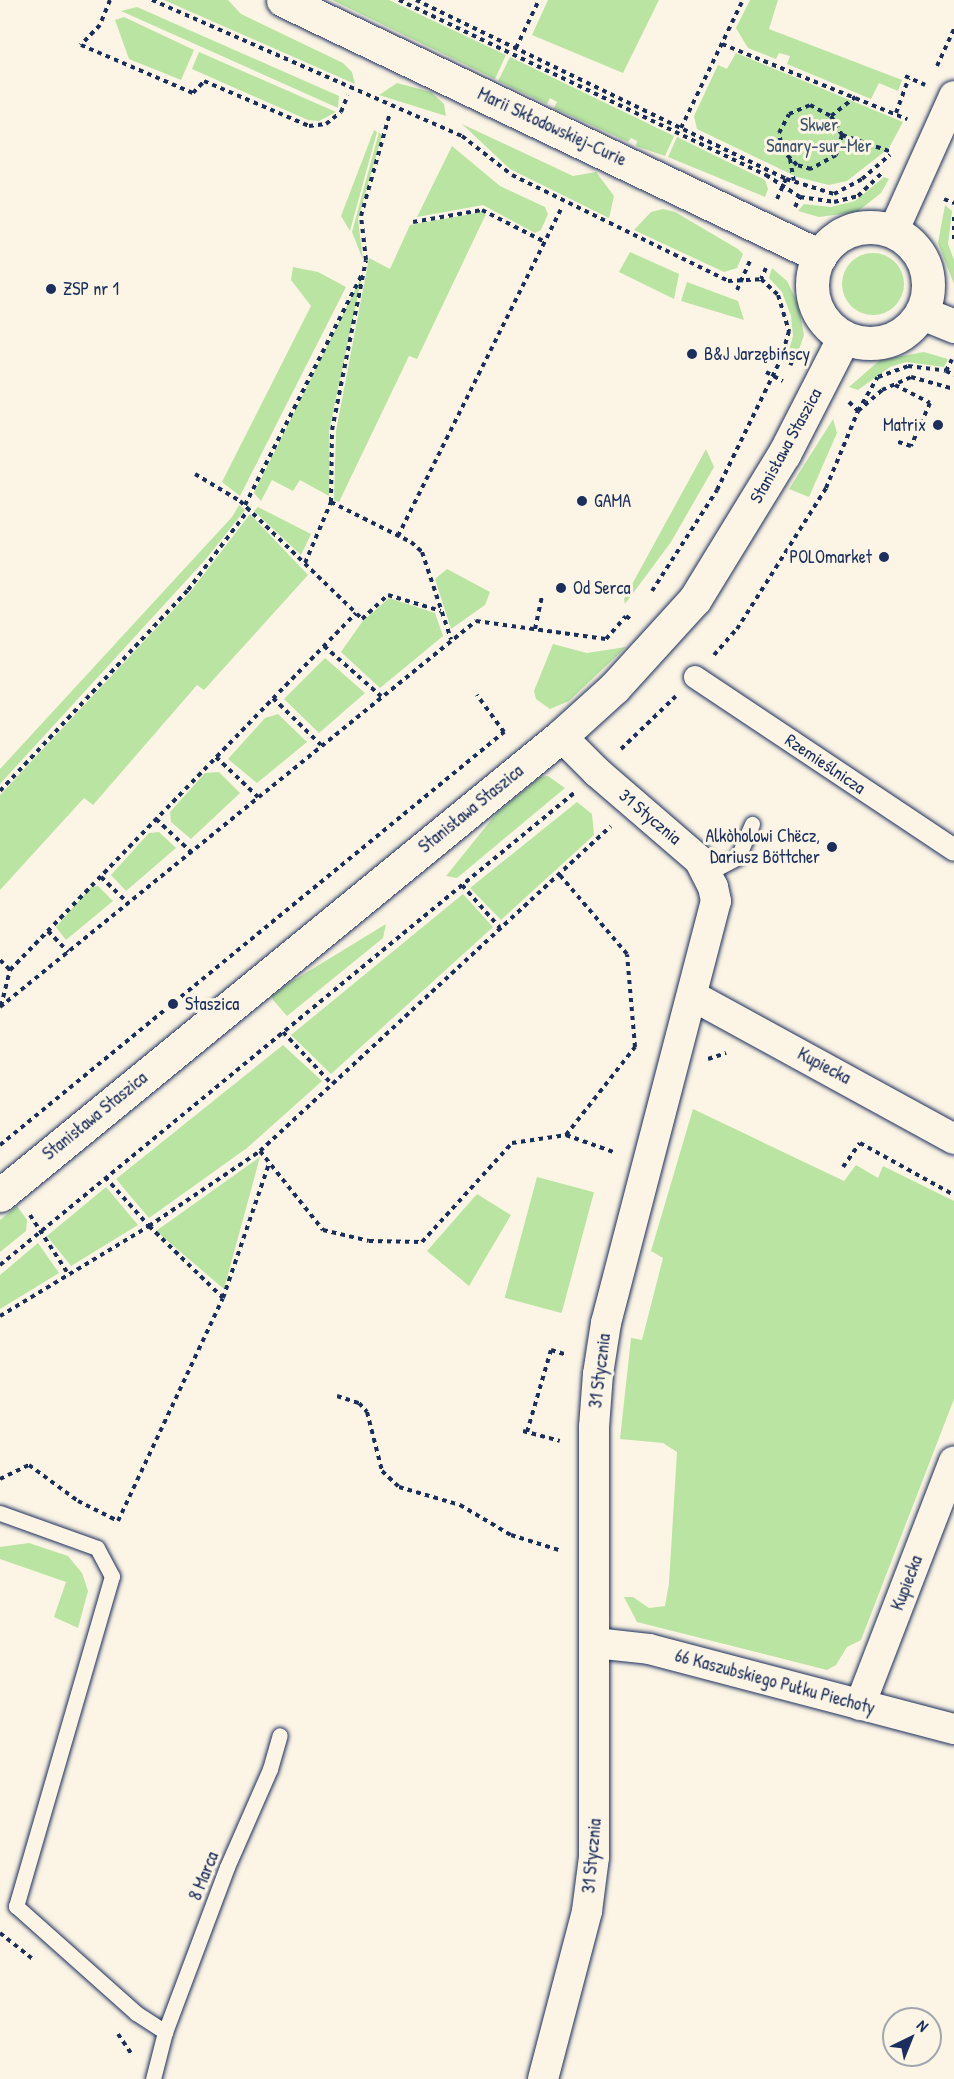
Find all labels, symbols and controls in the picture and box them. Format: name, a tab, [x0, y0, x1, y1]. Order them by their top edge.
street label: Marii Skłodowskiej-Curie	[474, 83, 630, 171]
park label: Skwer Sanary-sur-Mer	[766, 115, 872, 158]
place label: ZSP nr 1	[63, 278, 119, 300]
marker: ZSP nr 1	[44, 282, 58, 296]
place label: B&J Jarzębińscy	[704, 343, 810, 365]
marker: B&J Jarzębińscy	[685, 347, 699, 361]
street label: Stanisława Staszica	[745, 385, 827, 507]
place label: Matrix	[883, 414, 926, 436]
marker: Matrix	[931, 418, 945, 432]
place label: GAMA	[594, 490, 631, 512]
marker: GAMA	[575, 494, 589, 508]
place label: POLOmarket	[790, 546, 872, 568]
marker: POLOmarket	[877, 550, 891, 564]
place label: Od Serca	[573, 577, 631, 599]
marker: Od Serca	[554, 581, 568, 595]
street label: Rzemieślnicza	[781, 729, 869, 799]
street label: Stanisława Staszica	[414, 760, 528, 858]
street label: 31 Stycznia	[614, 785, 686, 849]
place label: Alkòholowi Chëcz, Dariusz Böttcher	[705, 826, 820, 868]
marker: Alkòholowi Chëcz, Dariusz Böttcher	[825, 840, 839, 854]
place label: Staszica	[185, 993, 239, 1015]
marker: Staszica	[166, 997, 180, 1011]
street label: Kupiecka	[794, 1043, 854, 1089]
street label: Stanisława Staszica	[38, 1067, 152, 1165]
street label: 31 Stycznia	[585, 1333, 615, 1409]
street label: Kupiecka	[887, 1553, 927, 1613]
street label: 66 Kaszubskiego Pułku Piechoty	[673, 1645, 877, 1719]
street label: 31 Stycznia	[578, 1818, 606, 1894]
street label: 8 Marca	[184, 1848, 224, 1904]
north arrow	[882, 2007, 942, 2067]
text: N	[912, 2014, 934, 2036]

